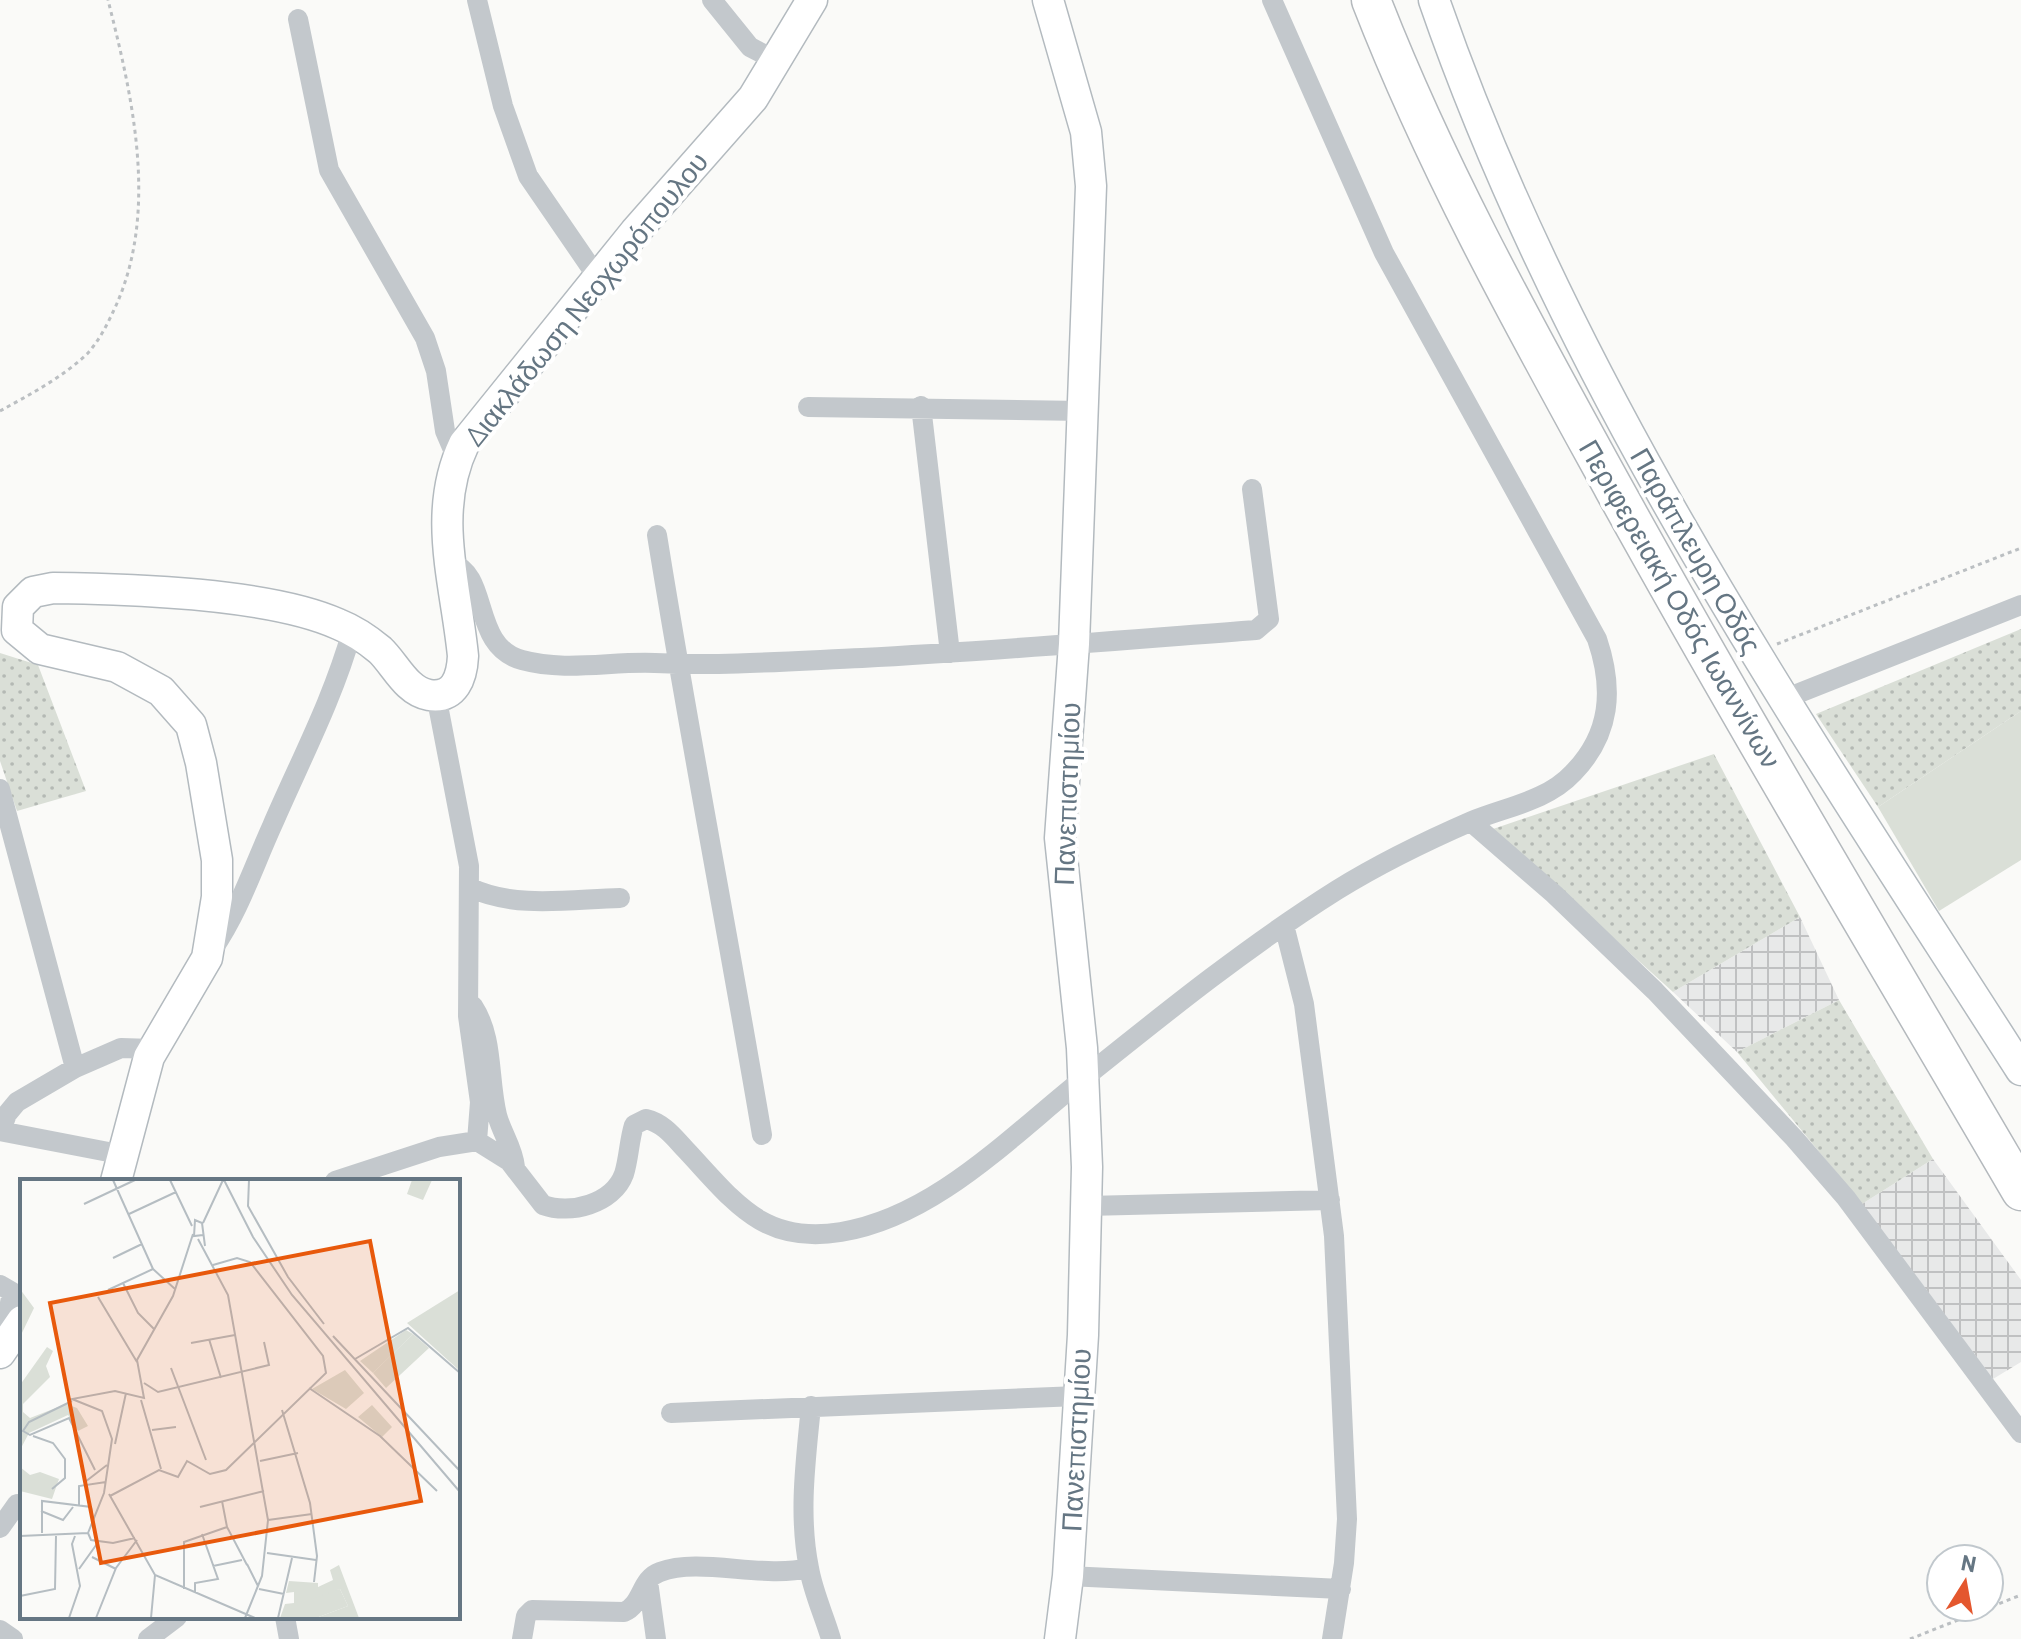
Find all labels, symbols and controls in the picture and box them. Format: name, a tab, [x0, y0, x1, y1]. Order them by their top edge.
street label: Διακλάδωση Νεοχωρόπουλου	[456, 145, 714, 452]
street label: Περιφερειακή Οδός Ιωαννίνων	[1573, 433, 1789, 774]
street label: Παράπλευρη Οδός	[1624, 442, 1770, 659]
street label: Πανεπιστημίου	[1046, 702, 1086, 886]
inset map	[20, 1179, 460, 1619]
street label: Πανεπιστημίου	[1053, 1347, 1097, 1532]
north arrow	[1925, 1543, 2005, 1623]
text: N	[1959, 1548, 1979, 1577]

